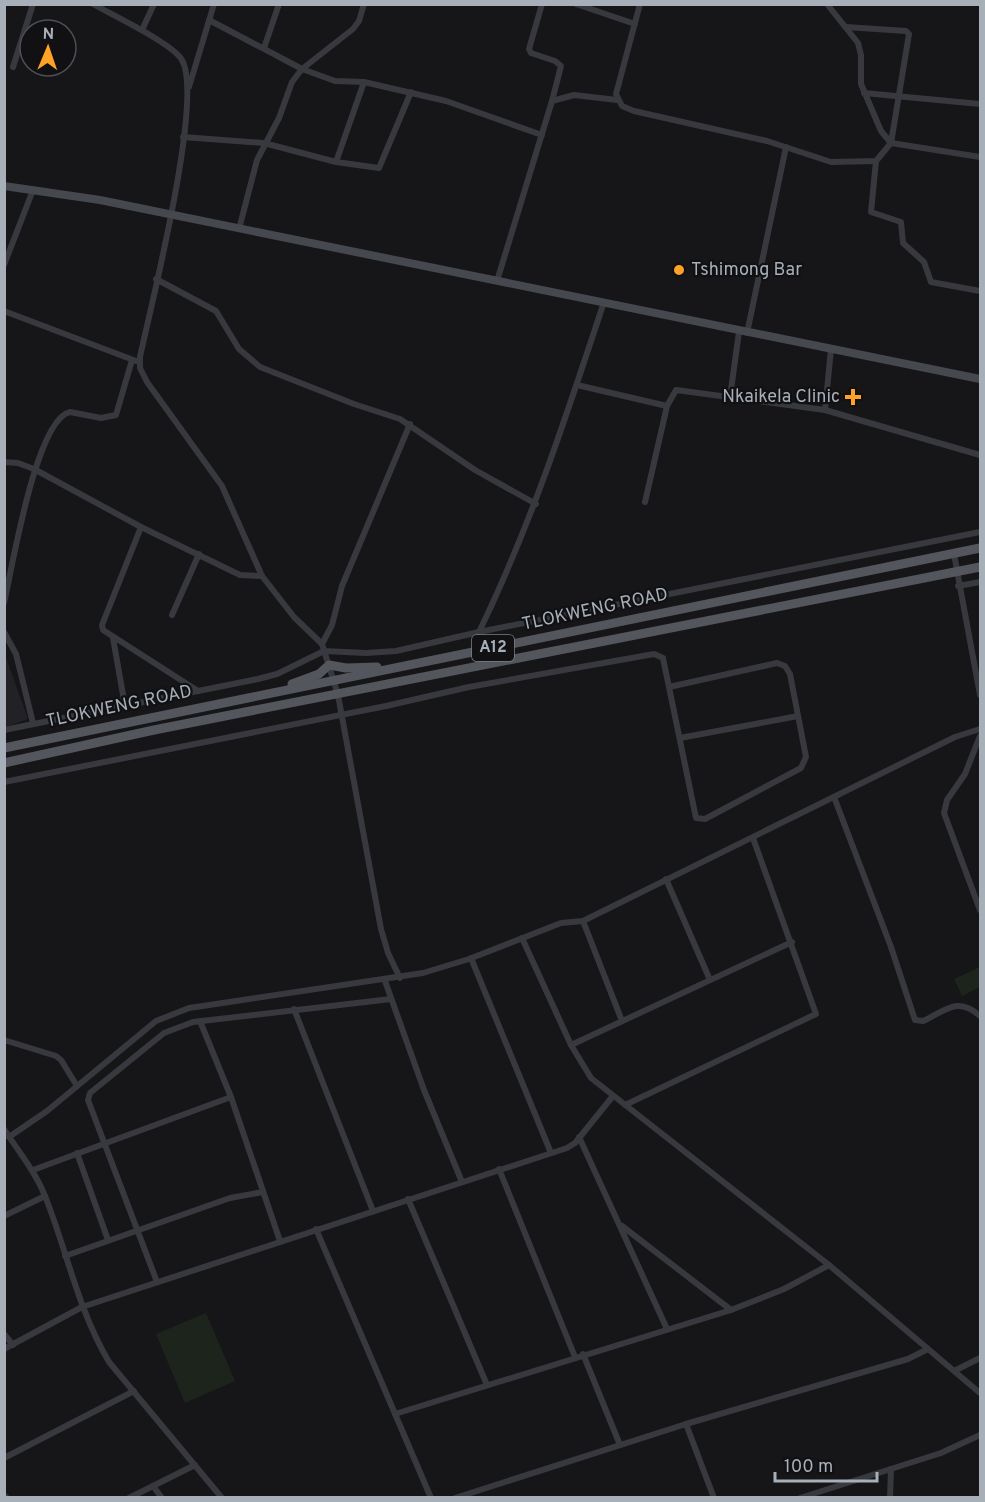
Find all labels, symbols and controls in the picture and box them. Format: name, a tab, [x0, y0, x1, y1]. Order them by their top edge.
north arrow	[18, 18, 78, 78]
text: N	[42, 25, 55, 45]
place label: Tshimong Bar	[691, 259, 802, 282]
marker: Tshimong Bar	[672, 263, 686, 277]
place label: Nkaikela Clinic	[722, 386, 840, 409]
marker: Nkaikela Clinic	[844, 388, 862, 406]
street label: TLOKWENG ROAD	[520, 583, 670, 637]
road number: A12	[472, 635, 514, 661]
street label: TLOKWENG ROAD	[44, 680, 194, 734]
scale bar	[775, 1445, 877, 1483]
text: 100 m	[784, 1456, 833, 1479]

